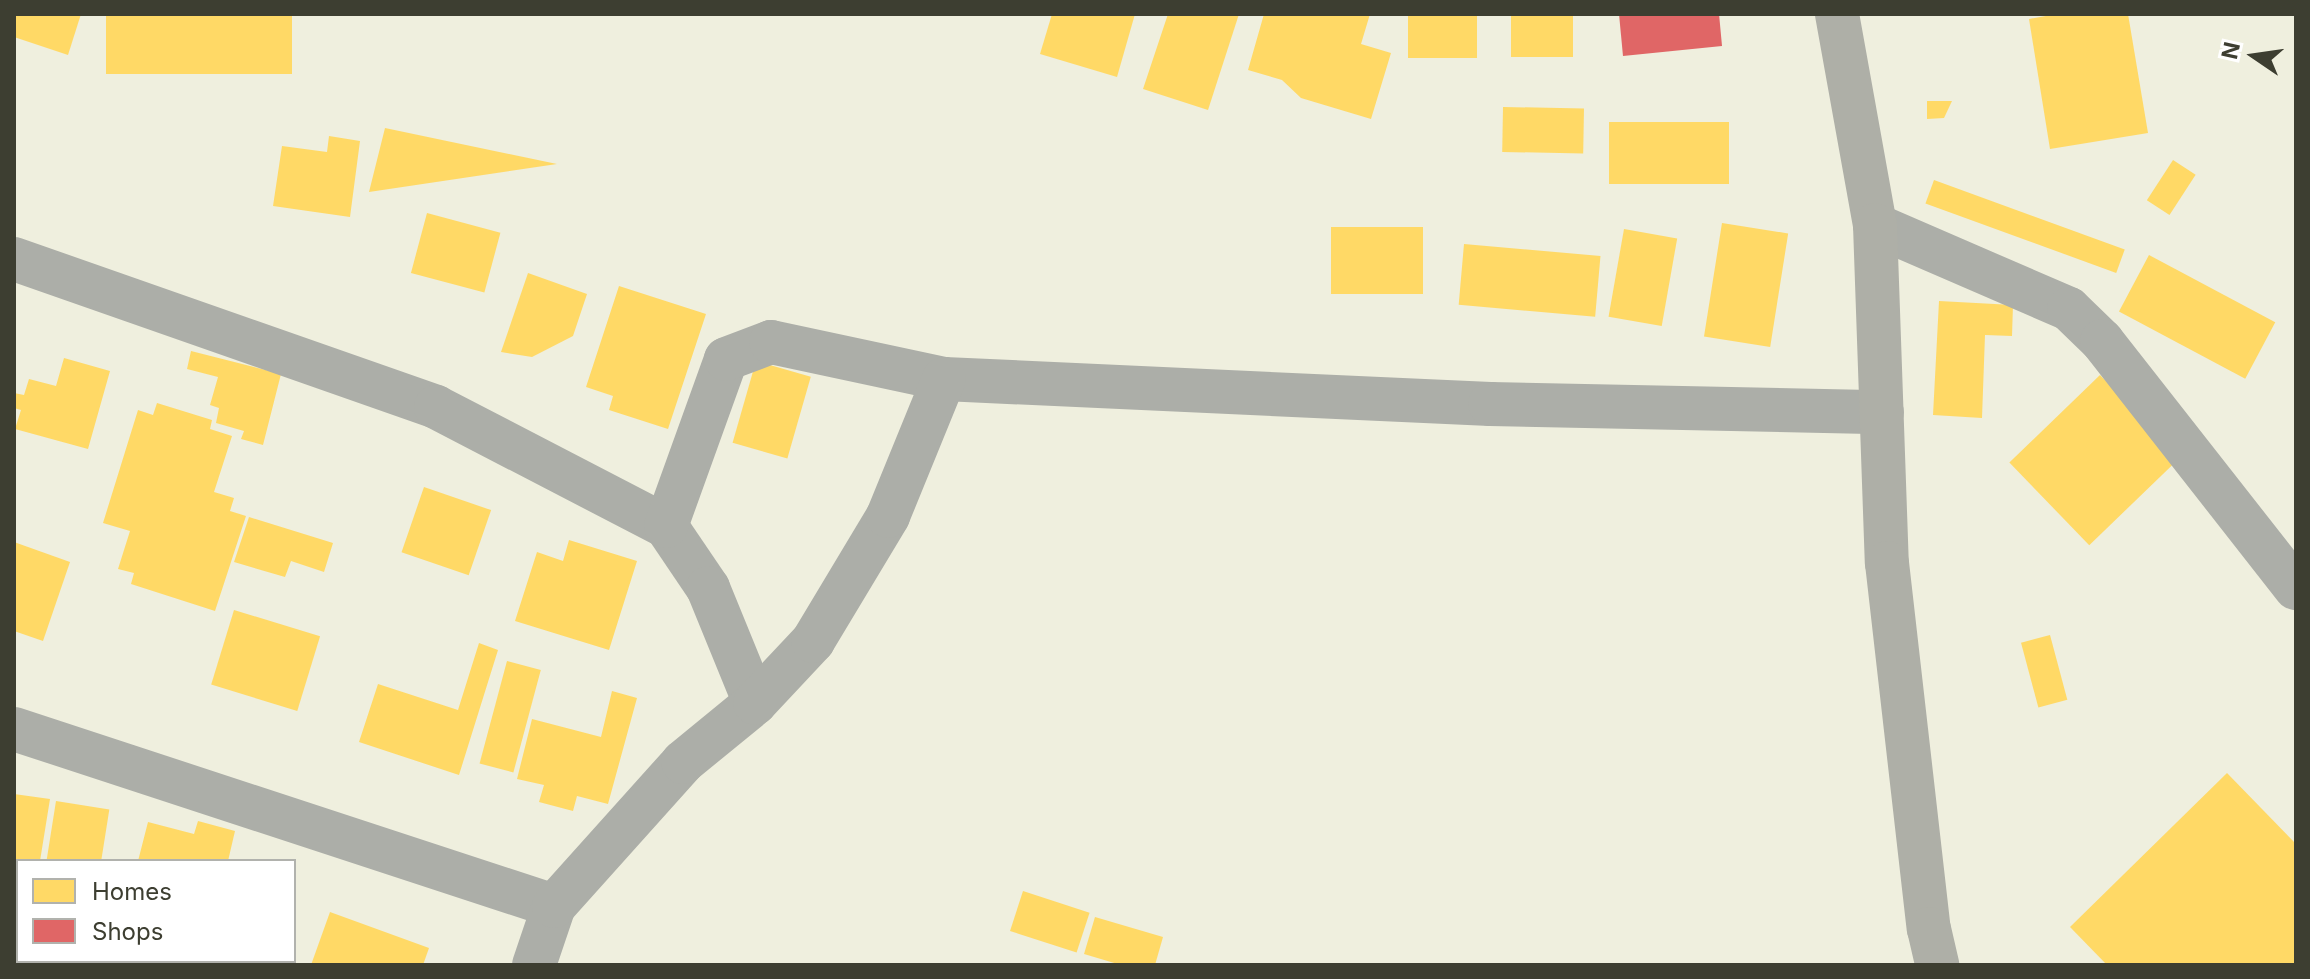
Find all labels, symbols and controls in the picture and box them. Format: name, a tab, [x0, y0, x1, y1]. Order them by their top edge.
north arrow	[2214, 16, 2294, 96]
text: N	[2216, 40, 2245, 62]
legend	[16, 859, 296, 963]
text: Homes	[92, 877, 172, 906]
text: Shops	[92, 917, 163, 946]

